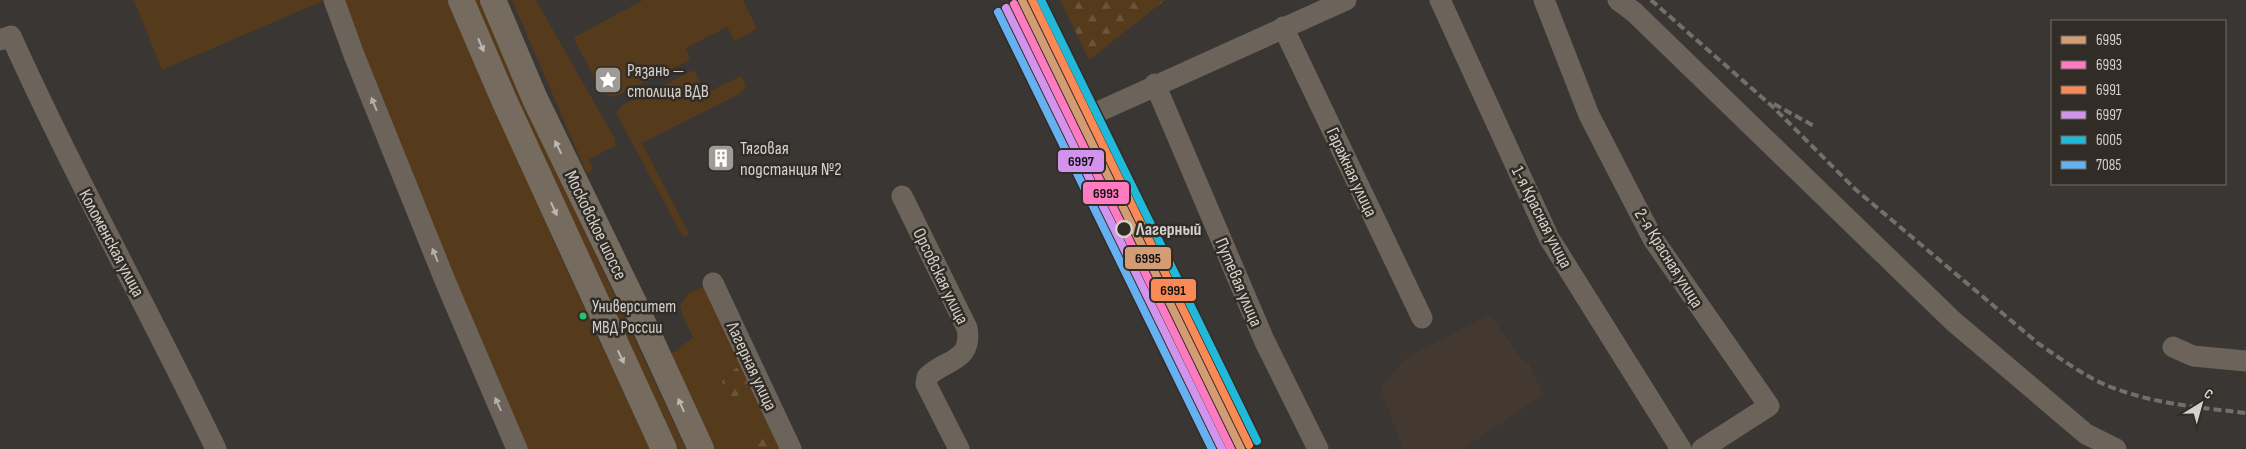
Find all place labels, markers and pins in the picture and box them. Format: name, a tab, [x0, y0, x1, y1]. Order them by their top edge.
place label: Рязань — столица ВДВ	[627, 60, 709, 102]
place icon: Рязань — столица ВДВ	[593, 65, 623, 95]
place label: Тяговая подстанция №2	[740, 138, 842, 180]
building icon: Тяговая подстанция №2	[706, 143, 736, 173]
place label: Лагерный	[1135, 219, 1202, 240]
marker: Лагерный	[1115, 220, 1133, 238]
place label: Университет МВД России	[592, 297, 676, 338]
marker: Университет МВД России	[578, 311, 588, 321]

